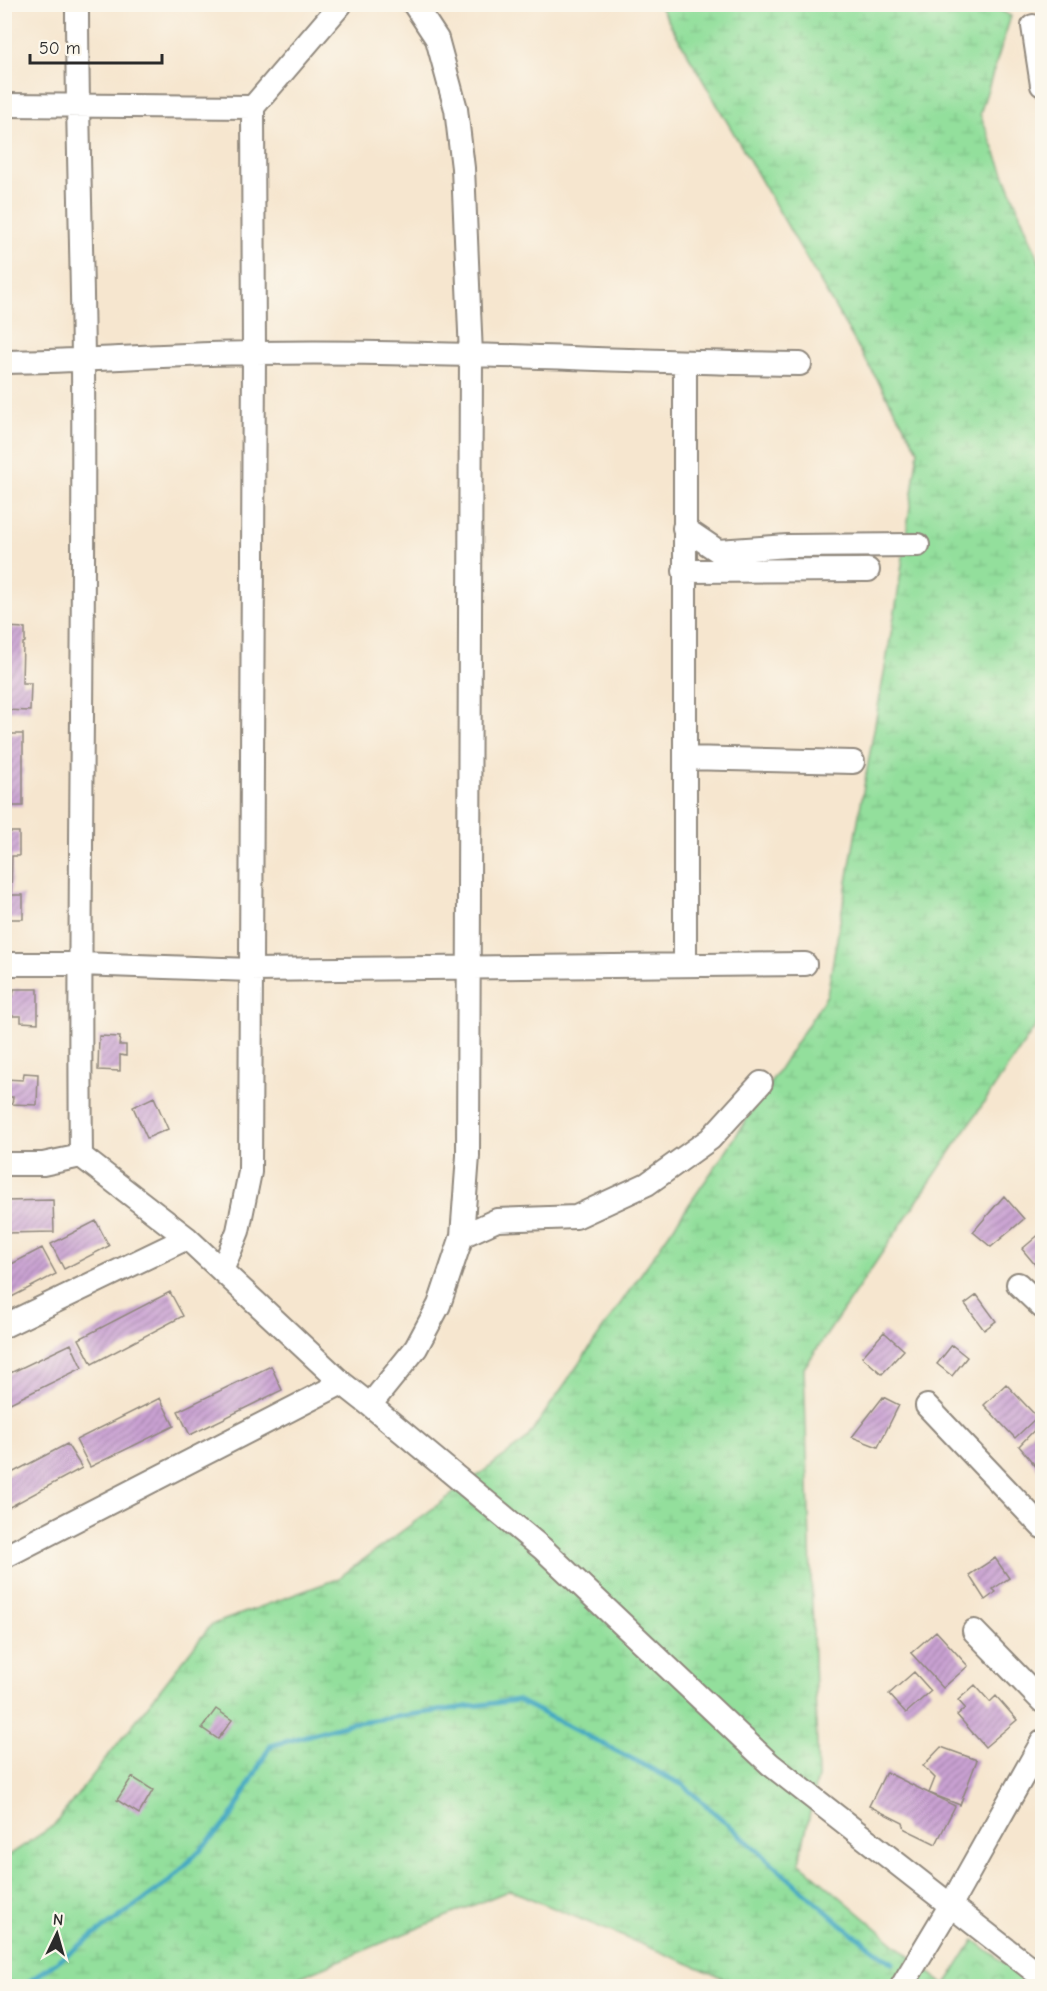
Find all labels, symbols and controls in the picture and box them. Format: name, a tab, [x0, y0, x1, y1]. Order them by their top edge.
scale bar	[30, 27, 162, 65]
text: 50 m	[39, 38, 81, 59]
north arrow	[27, 1904, 87, 1964]
text: N	[52, 1911, 64, 1929]

